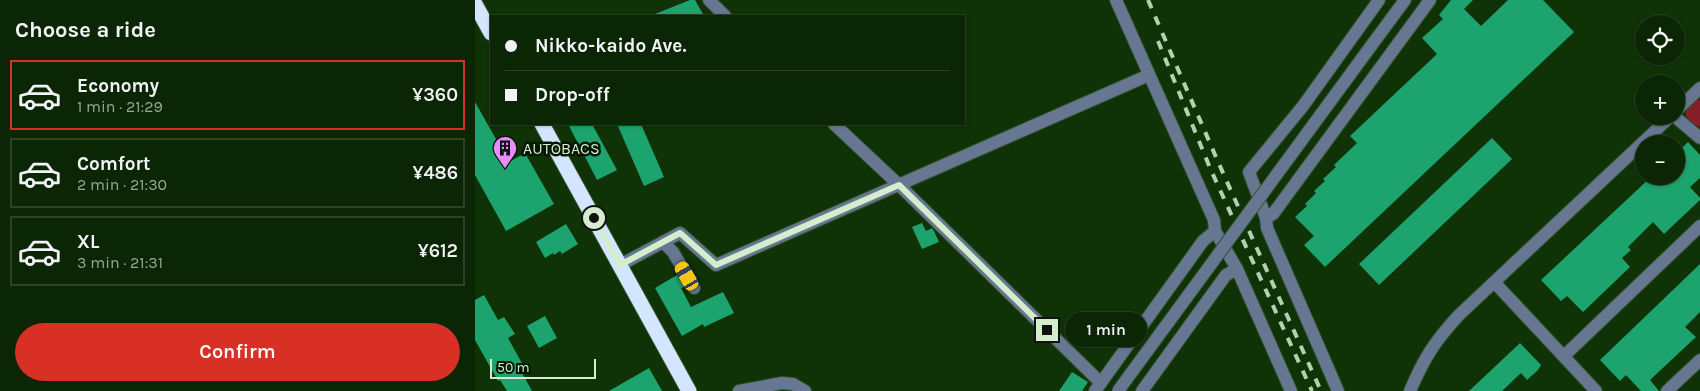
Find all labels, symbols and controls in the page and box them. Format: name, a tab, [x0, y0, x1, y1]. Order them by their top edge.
map controls	[1635, 15, 1685, 185]
button: locate	[1635, 15, 1685, 65]
text: Choose a ride	[15, 17, 156, 43]
text: Nikko-kaido Ave.	[535, 35, 687, 57]
icon: car	[17, 73, 62, 118]
text: Economy	[77, 75, 159, 97]
button: +	[1635, 75, 1685, 125]
text: ¥360	[412, 84, 458, 106]
text: Drop-off	[535, 84, 610, 106]
text: 1 min · 21:29	[77, 97, 163, 116]
building icon: AUTOBACS	[492, 135, 518, 169]
button: −	[1635, 135, 1685, 185]
place label: AUTOBACS	[523, 139, 600, 158]
icon: car	[17, 151, 62, 196]
text: Comfort	[77, 153, 151, 175]
text: ¥486	[412, 162, 458, 184]
text: 2 min · 21:30	[77, 175, 167, 194]
route start	[583, 207, 605, 229]
icon: car	[17, 229, 62, 274]
text: XL	[77, 231, 99, 253]
text: ¥612	[418, 240, 458, 262]
text: 3 min · 21:31	[77, 253, 163, 272]
car	[673, 259, 700, 293]
callout: 1 min	[1065, 312, 1147, 348]
route end	[1036, 319, 1058, 341]
text: 1 min	[1086, 320, 1126, 339]
button: Confirm	[15, 323, 460, 381]
scale bar	[490, 356, 596, 379]
text: 50 m	[497, 359, 530, 376]

